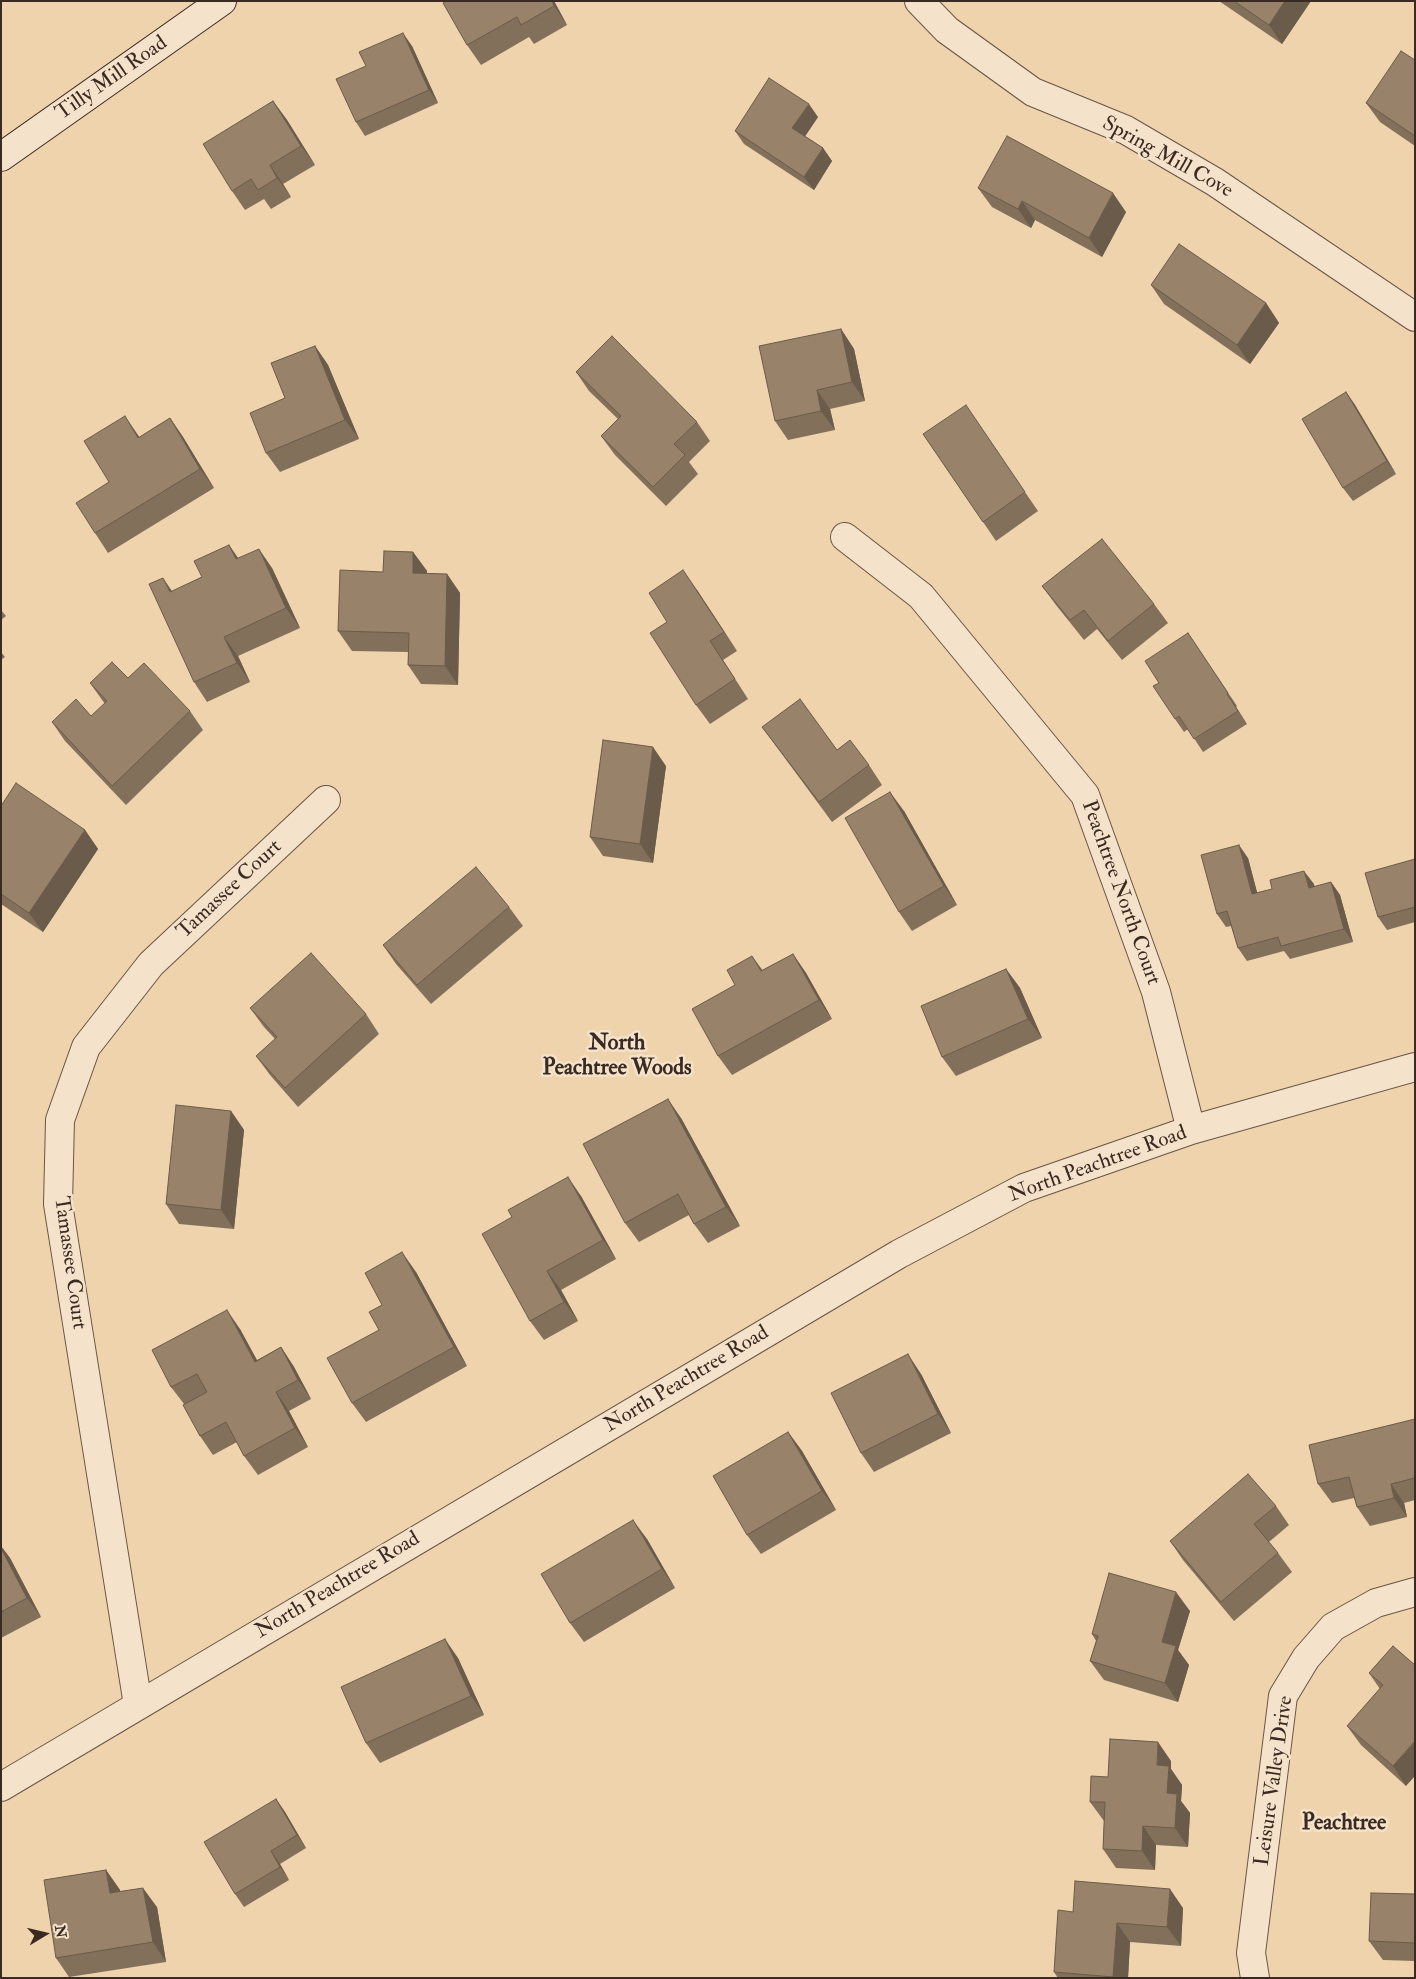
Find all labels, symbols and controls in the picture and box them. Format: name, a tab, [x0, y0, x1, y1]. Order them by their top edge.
street label: Tilly Mill Road	[51, 31, 173, 127]
street label: Spring Mill Cove	[1097, 112, 1237, 204]
street label: Peachtree North Court	[1075, 797, 1165, 989]
street label: Tamassee Court	[172, 835, 288, 945]
district label: North Peachtree Woods	[542, 1031, 692, 1082]
street label: North Peachtree Road	[1006, 1121, 1190, 1209]
street label: Tamassee Court	[47, 1195, 91, 1331]
street label: North Peachtree Road	[600, 1321, 774, 1439]
street label: North Peachtree Road	[251, 1527, 425, 1645]
street label: Leisure Valley Drive	[1251, 1694, 1299, 1868]
district label: Peachtree	[1302, 1811, 1386, 1837]
north arrow	[20, 1909, 70, 1959]
text: N	[51, 1924, 70, 1939]

